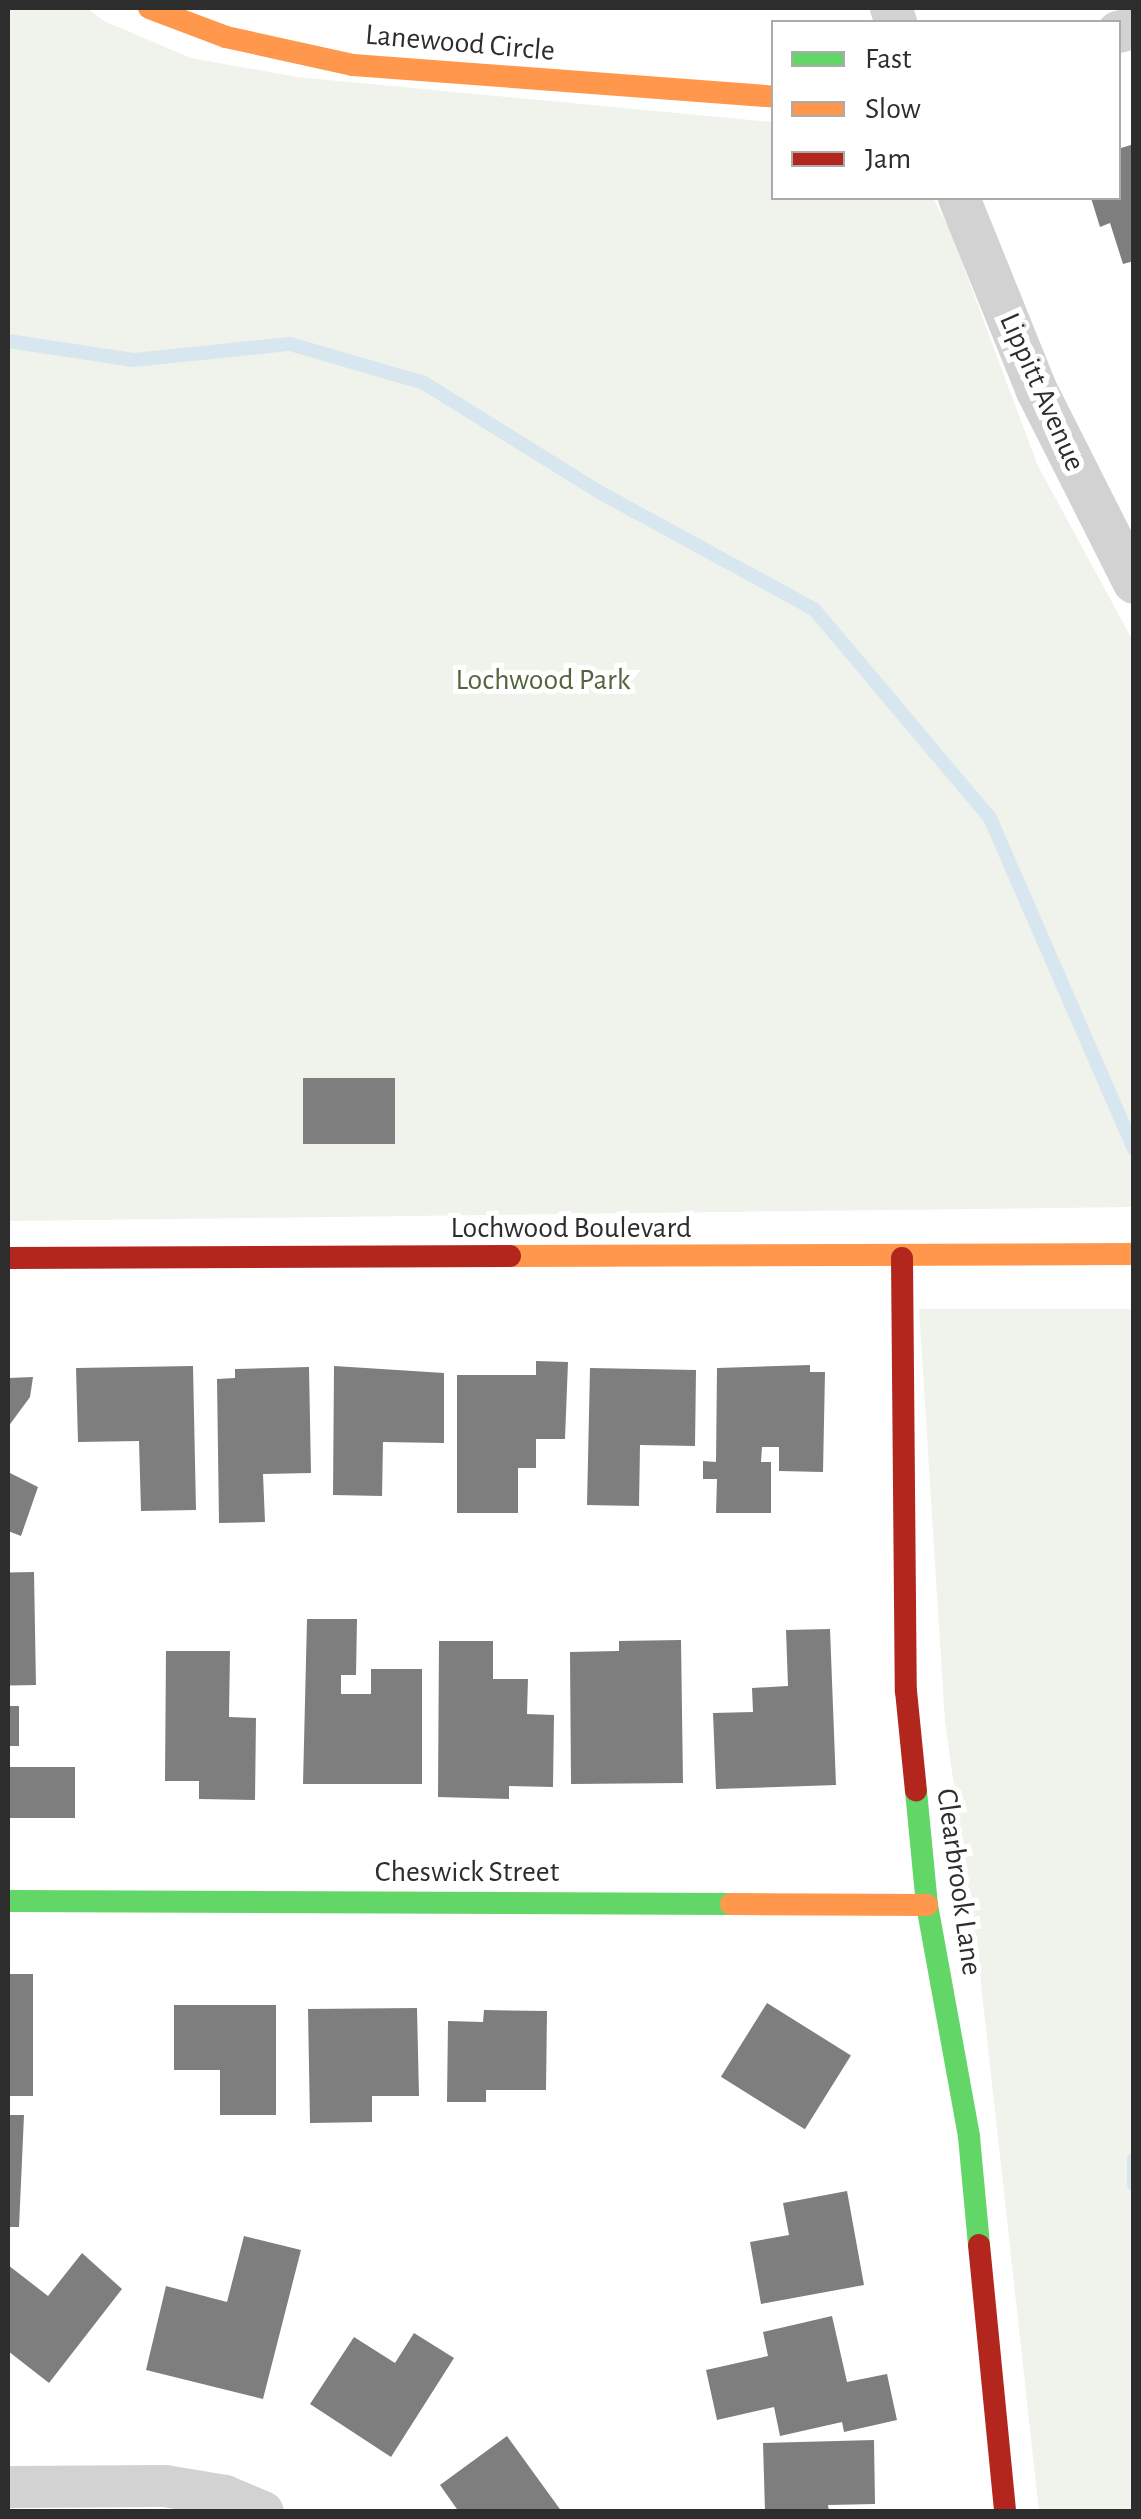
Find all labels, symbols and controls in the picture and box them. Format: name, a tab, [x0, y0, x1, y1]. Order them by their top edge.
street label: Lanewood Circle	[364, 17, 556, 69]
legend	[771, 20, 1121, 200]
text: Fast	[865, 44, 912, 74]
text: Slow	[865, 94, 921, 124]
text: Jam	[865, 144, 911, 174]
street label: Lippitt Avenue	[991, 307, 1093, 477]
park label: Lochwood Park	[456, 662, 630, 698]
street label: Lochwood Boulevard	[450, 1210, 692, 1246]
street label: Clearbrook Lane	[928, 1786, 990, 1978]
street label: Cheswick Street	[375, 1854, 559, 1890]

